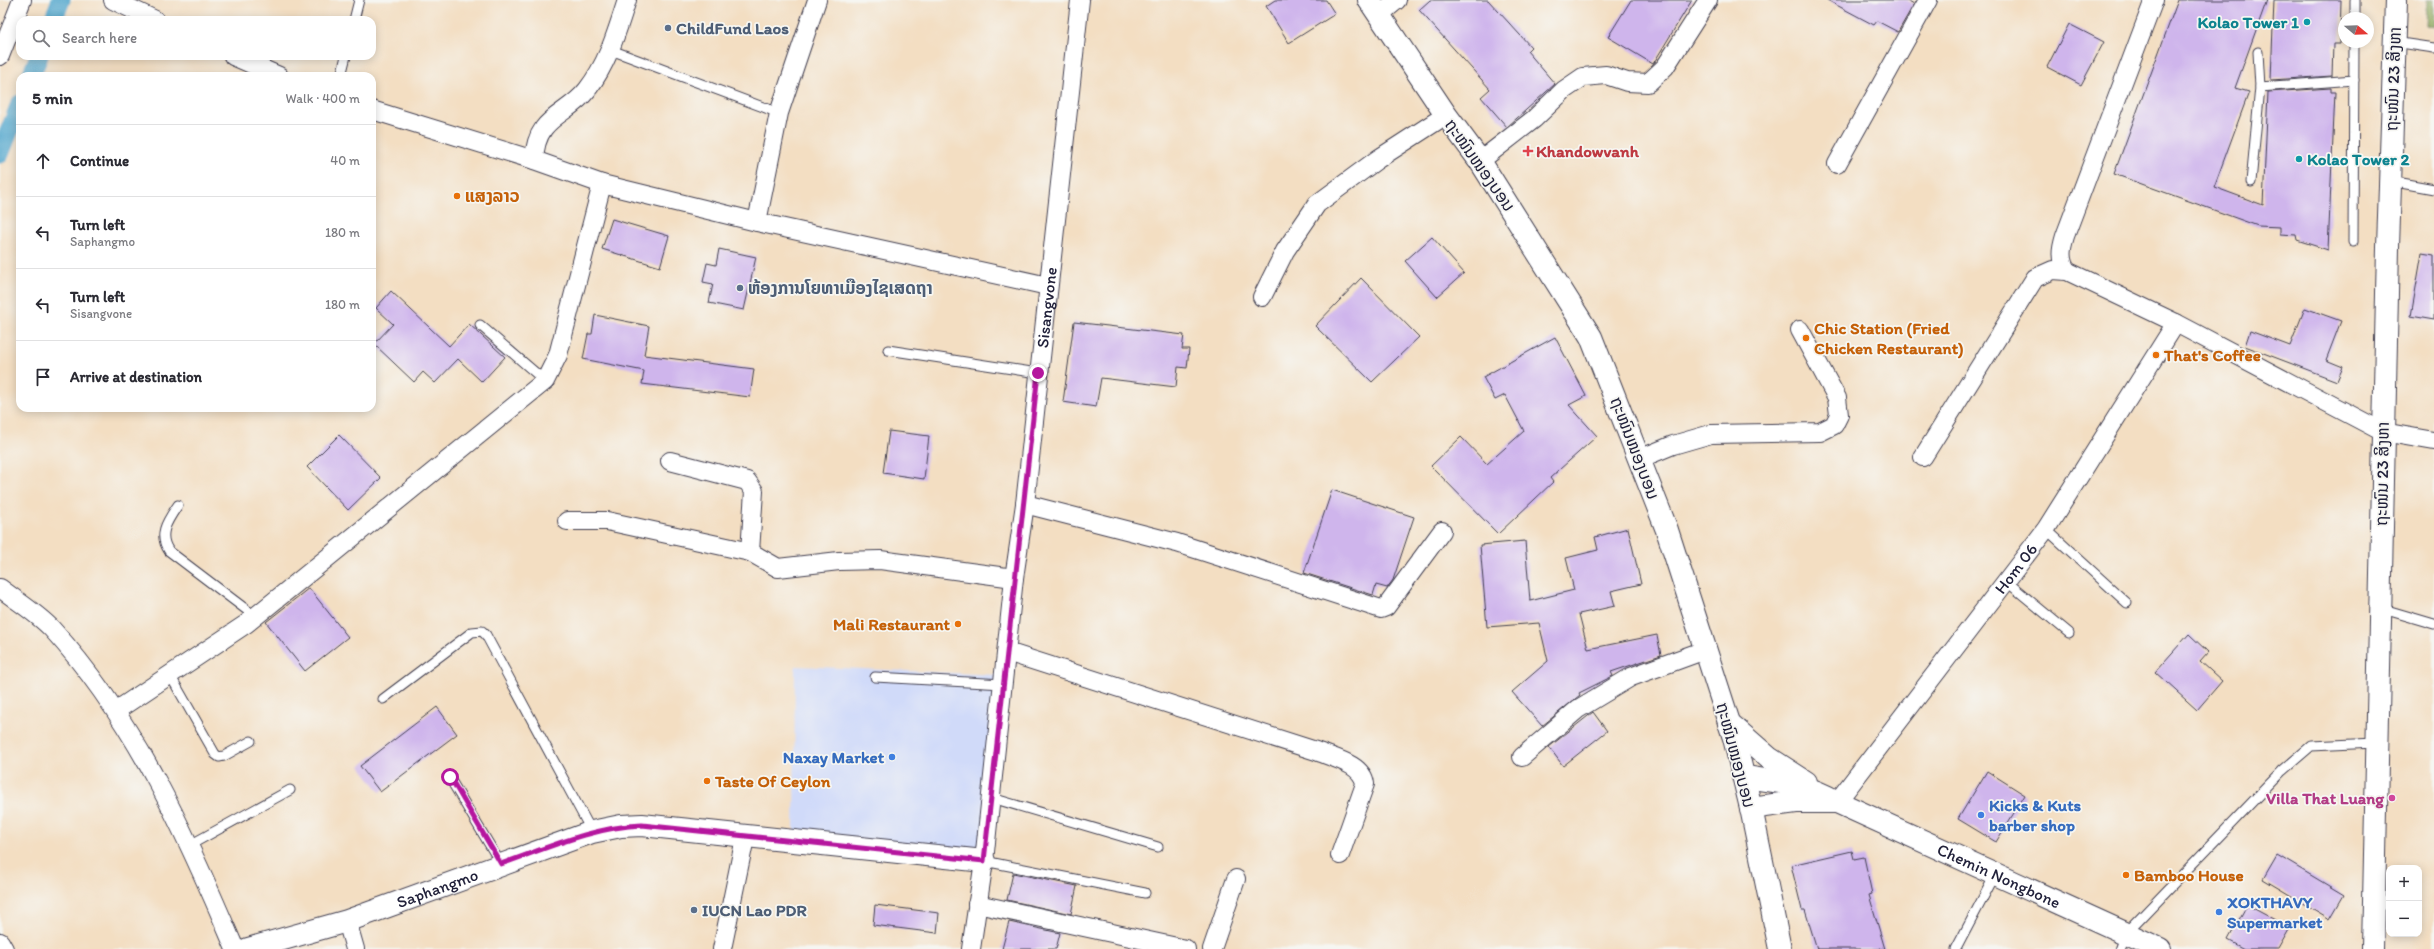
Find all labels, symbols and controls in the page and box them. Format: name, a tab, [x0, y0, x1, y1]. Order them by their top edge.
place label: Kolao Tower 1	[2198, 12, 2299, 32]
north arrow	[2338, 12, 2374, 48]
search box	[16, 16, 376, 60]
marker: Kolao Tower 1	[2302, 17, 2312, 27]
place label: ChildFund Laos	[676, 18, 789, 38]
marker: ChildFund Laos	[663, 23, 673, 33]
street label: ຖະໜົນ 23 ສິງຫາ	[2381, 26, 2405, 132]
icon: search	[30, 27, 52, 49]
text: Search here	[62, 29, 137, 47]
text: 5 min	[32, 88, 72, 108]
text: Walk · 400 m	[286, 91, 360, 106]
street label: ຖະໜົນໜອງບອນ	[1441, 115, 1519, 215]
place label: Khandowvanh	[1536, 141, 1640, 161]
marker: Khandowvanh	[1523, 146, 1533, 156]
place label: Kolao Tower 2	[2307, 149, 2410, 169]
icon: ahead	[32, 150, 54, 172]
text: Continue	[70, 152, 129, 170]
text: 40 m	[330, 153, 360, 168]
marker: Kolao Tower 2	[2294, 154, 2304, 164]
place label: ແສງລາວ	[465, 186, 520, 206]
marker: ແສງລາວ	[452, 191, 462, 201]
text: Turn left	[70, 216, 125, 234]
icon: left	[32, 222, 54, 244]
text: 180 m	[325, 225, 360, 240]
text: Saphangmo	[70, 234, 135, 249]
street label: Sisangvone	[1032, 266, 1061, 349]
place label: ຫ້ອງການໂຍທາເມືອງໄຊເສດຖາ	[748, 278, 932, 298]
marker: ຫ້ອງການໂຍທາເມືອງໄຊເສດຖາ	[735, 283, 745, 293]
text: Turn left	[70, 288, 125, 306]
icon: left	[32, 294, 54, 316]
text: 180 m	[325, 297, 360, 312]
text: Sisangvone	[70, 306, 132, 321]
place label: Chic Station (Fried Chicken Restaurant)	[1814, 318, 1964, 359]
marker: Chic Station (Fried Chicken Restaurant)	[1801, 333, 1811, 343]
place label: That's Coffee	[2163, 345, 2261, 365]
marker: That's Coffee	[2151, 350, 2161, 360]
route end	[1029, 364, 1047, 382]
icon: arrive	[32, 366, 54, 388]
text: Arrive at destination	[70, 368, 202, 386]
street label: ຖະໜົນໜອງບອນ	[1606, 394, 1664, 502]
street label: ຖະໜົນ 23 ສິງຫາ	[2371, 422, 2393, 526]
street label: Hom 06	[1990, 539, 2041, 598]
place label: Mali Restaurant	[833, 614, 951, 634]
marker: Mali Restaurant	[953, 619, 963, 629]
street label: ຖະໜົນໜອງບອນ	[1712, 700, 1760, 810]
place label: Naxay Market	[783, 747, 885, 768]
marker: Naxay Market	[887, 752, 897, 762]
route start	[441, 768, 459, 786]
place label: Taste Of Ceylon	[714, 771, 831, 792]
marker: Taste Of Ceylon	[702, 776, 712, 786]
place label: Villa That Luang	[2266, 788, 2384, 809]
marker: Villa That Luang	[2387, 793, 2397, 803]
place label: Kicks & Kuts barber shop	[1989, 795, 2082, 836]
marker: Kicks & Kuts barber shop	[1976, 810, 1986, 820]
street label: Chemin Nongbone	[1934, 839, 2064, 912]
street label: Saphangmo	[394, 864, 481, 912]
place label: Bamboo House	[2134, 865, 2244, 885]
map controls	[2386, 865, 2422, 937]
button: +	[2386, 865, 2422, 901]
marker: Bamboo House	[2121, 870, 2131, 880]
place label: XOKTHAVY Supermarket	[2227, 892, 2323, 933]
place label: IUCN Lao PDR	[702, 900, 807, 920]
button: −	[2386, 901, 2422, 937]
marker: IUCN Lao PDR	[689, 905, 699, 915]
marker: XOKTHAVY Supermarket	[2214, 907, 2224, 917]

